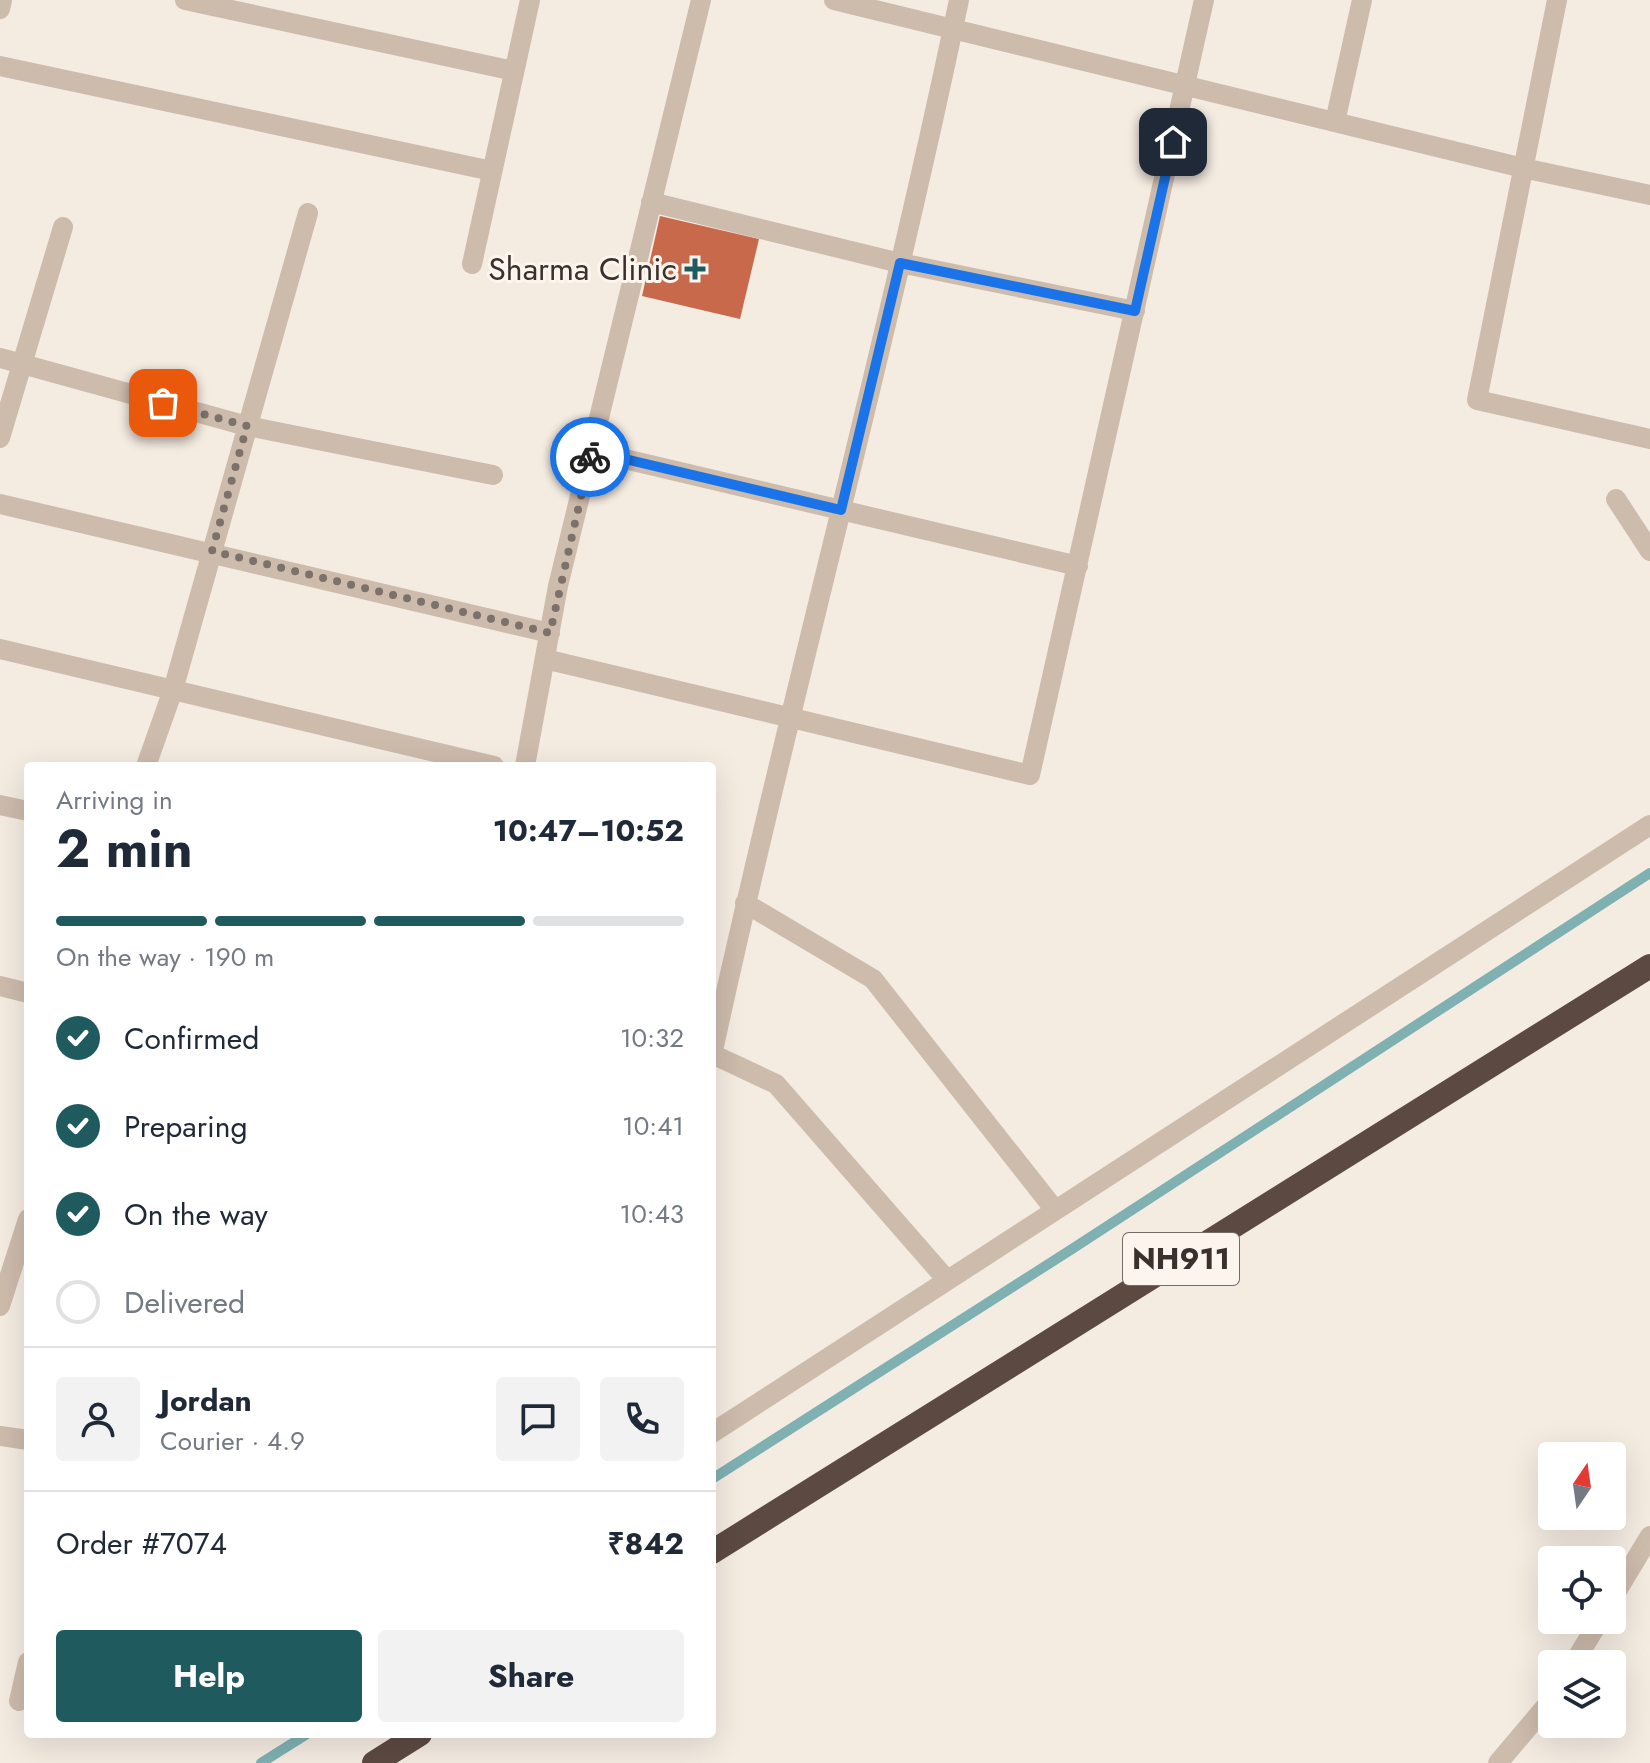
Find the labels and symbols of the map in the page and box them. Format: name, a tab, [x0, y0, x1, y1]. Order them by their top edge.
pin	[1139, 108, 1207, 176]
place label: Sharma Clinic	[488, 246, 677, 292]
marker: Sharma Clinic	[684, 258, 706, 280]
pin	[129, 369, 197, 437]
courier	[550, 417, 630, 497]
road number: NH911	[1123, 1233, 1239, 1285]
north arrow	[1538, 1442, 1626, 1530]

